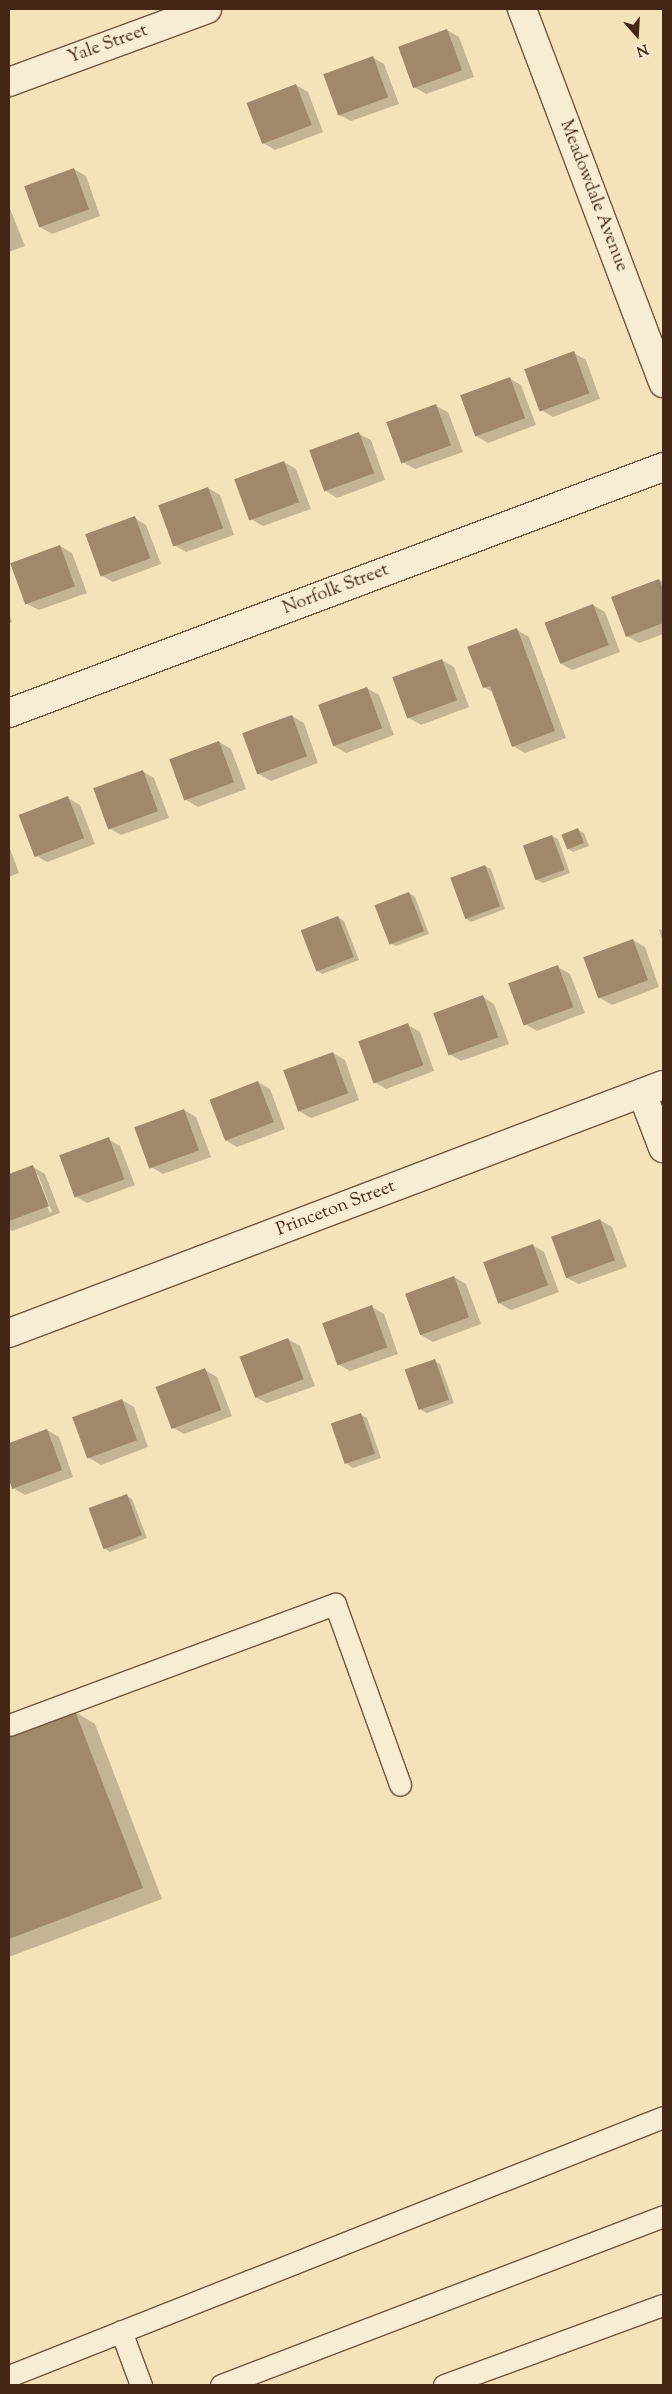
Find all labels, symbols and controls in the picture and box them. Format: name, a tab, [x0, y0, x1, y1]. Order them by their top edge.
north arrow	[612, 10, 662, 60]
street label: Yale Street	[65, 21, 151, 69]
text: N	[633, 38, 650, 60]
street label: Meadowdale Avenue	[554, 117, 632, 275]
street label: Norfolk Street	[280, 560, 392, 620]
street label: Princeton Street	[273, 1176, 399, 1242]

